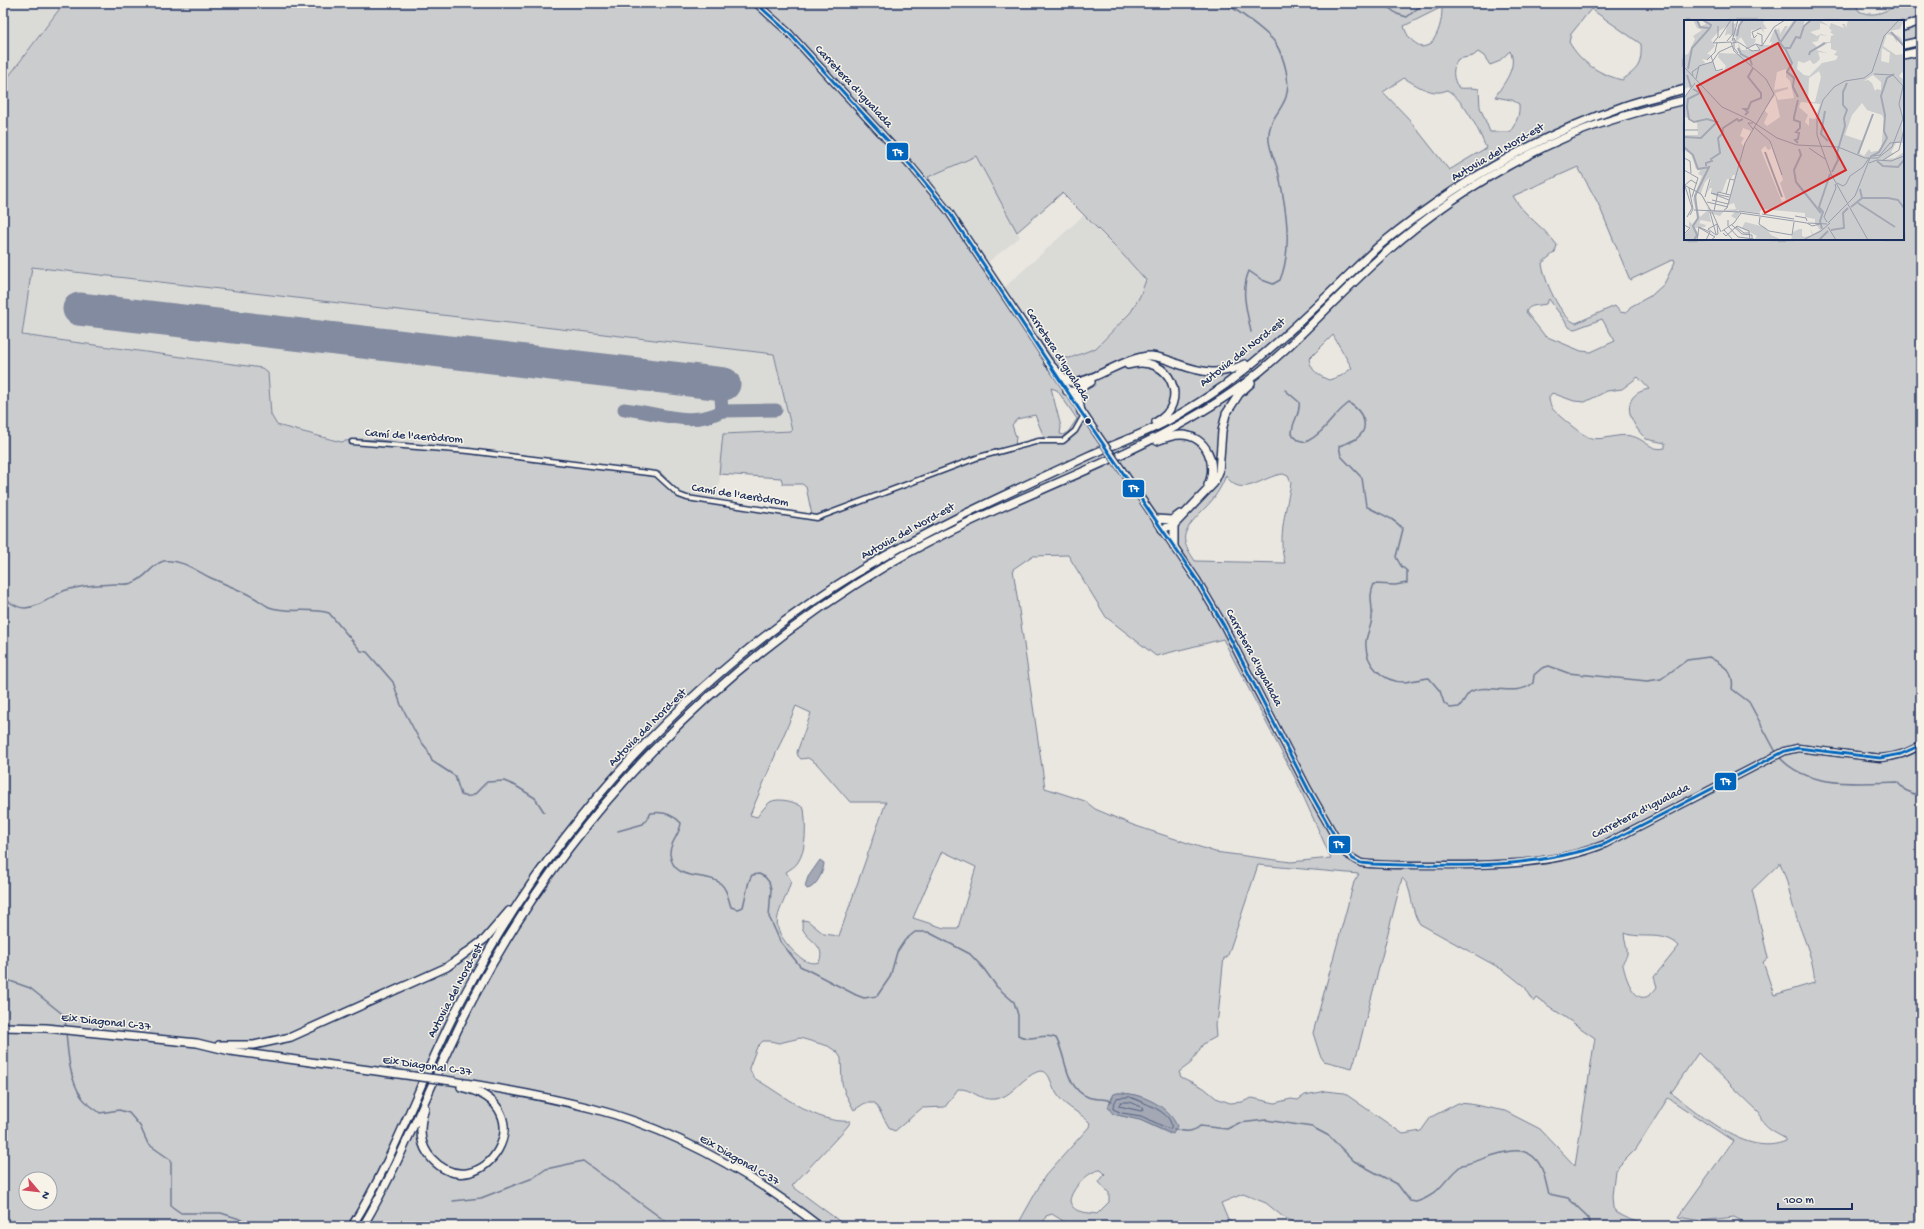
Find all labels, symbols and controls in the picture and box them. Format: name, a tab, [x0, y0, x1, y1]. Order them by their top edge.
inset map	[1684, 20, 1904, 240]
street label: Carretera d'Igualada	[811, 43, 895, 131]
street label: Autovia del Nord-est	[1449, 120, 1548, 185]
line badge: T7	[886, 142, 909, 161]
text: T7	[892, 148, 904, 160]
street label: Carretera d'Igualada	[1022, 306, 1092, 404]
street label: Autovia del Nord-est	[1197, 315, 1289, 391]
unlabelled marker	[1083, 416, 1093, 426]
street label: Camí de l'aeròdrom	[365, 427, 464, 447]
line badge: T7	[1122, 479, 1145, 498]
street label: Camí de l'aeròdrom	[690, 481, 790, 511]
text: T7	[1128, 484, 1140, 496]
street label: Autovia del Nord-est	[859, 500, 958, 563]
street label: Carretera d'Igualada	[1222, 607, 1285, 709]
street label: Autovia del Nord-est	[606, 685, 691, 770]
line badge: T7	[1714, 772, 1737, 791]
text: T7	[1720, 777, 1732, 789]
street label: Carretera d'Igualada	[1590, 781, 1692, 843]
line badge: T7	[1328, 835, 1351, 854]
text: T7	[1333, 840, 1345, 852]
street label: Autovia del Nord-est	[425, 941, 487, 1040]
street label: Eix Diagonal C-37	[61, 1011, 152, 1035]
street label: Eix Diagonal C-37	[381, 1054, 473, 1080]
street label: Eix Diagonal C-37	[697, 1132, 782, 1190]
north arrow	[18, 1171, 58, 1211]
scale bar	[1778, 1185, 1852, 1211]
text: N	[38, 1189, 52, 1201]
text: 100 m	[1783, 1194, 1814, 1208]

